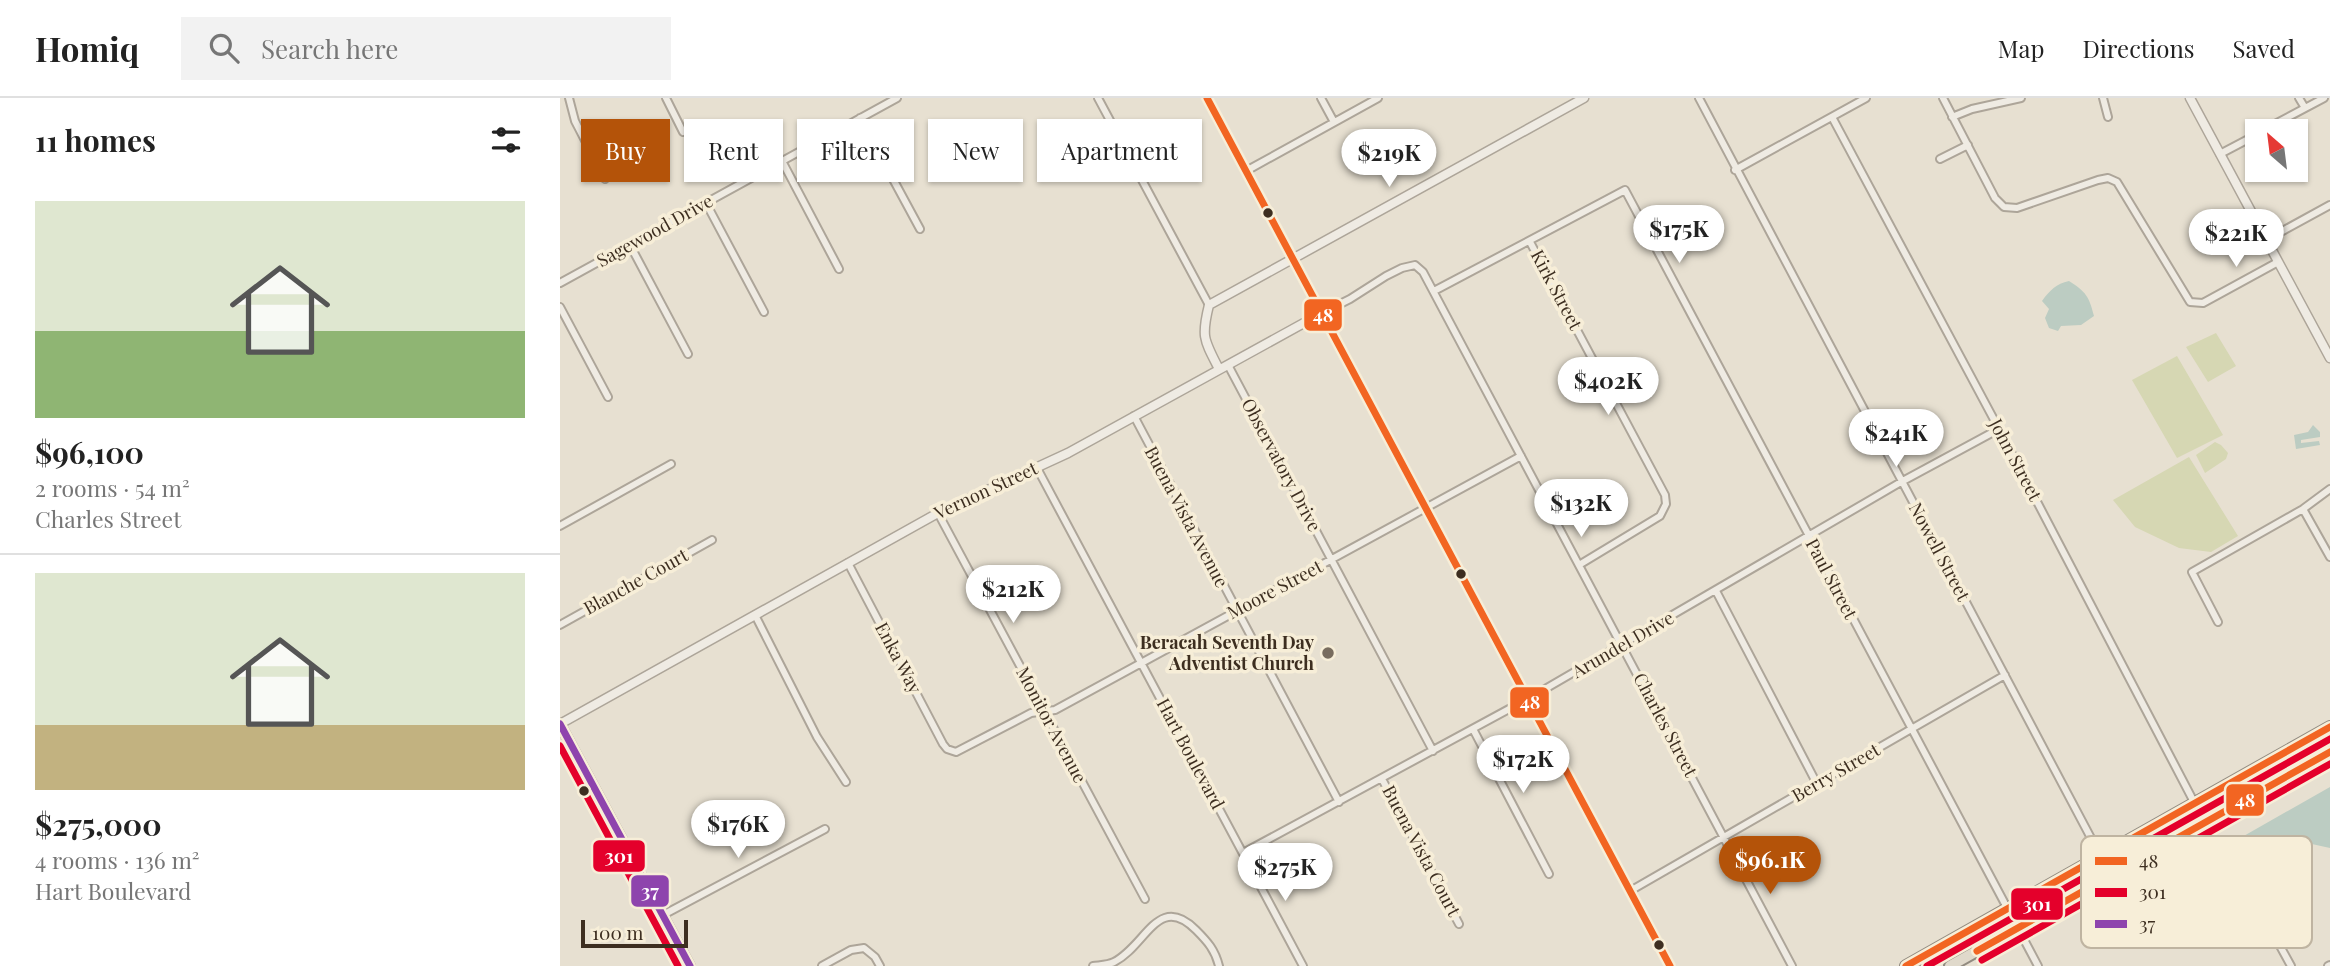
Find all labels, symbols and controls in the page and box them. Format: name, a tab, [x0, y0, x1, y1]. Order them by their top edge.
search box	[181, 17, 671, 80]
text: Homiq	[35, 26, 139, 70]
icon: search	[205, 29, 243, 67]
text: Search here	[261, 31, 398, 66]
text: Map	[1998, 32, 2044, 64]
text: Directions	[2082, 32, 2195, 64]
text: Saved	[2233, 32, 2295, 64]
chip: Buy	[581, 119, 670, 182]
chip: Rent	[684, 119, 783, 182]
chip: Filters	[797, 119, 914, 182]
chip: New	[928, 119, 1023, 182]
chip: Apartment	[1037, 119, 1202, 182]
north arrow	[2245, 119, 2308, 182]
map controls	[2245, 119, 2308, 182]
text: 11 homes	[35, 120, 156, 160]
icon: filters	[487, 121, 525, 159]
pin: $219K	[1340, 130, 1438, 189]
text: $219K	[1357, 136, 1421, 167]
street label: Sagewood Drive	[592, 188, 717, 272]
unlabelled marker	[1261, 206, 1275, 220]
pin: $175K	[1630, 206, 1728, 265]
pin: $221K	[2187, 209, 2285, 269]
text: $175K	[1649, 212, 1709, 243]
text: $221K	[2205, 216, 2267, 247]
street label: Kirk Street	[1526, 245, 1588, 334]
icon: home	[217, 247, 343, 373]
line badge: 48	[1303, 298, 1343, 332]
text: 48	[1313, 301, 1333, 327]
pin: $402K	[1559, 358, 1657, 417]
text: $402K	[1574, 364, 1642, 395]
street label: Observatory Drive	[1237, 394, 1327, 535]
pin: $241K	[1847, 410, 1945, 469]
street label: John Street	[1984, 414, 2048, 505]
text: $241K	[1865, 416, 1927, 447]
text: $96,100	[35, 432, 144, 472]
street label: Buena Vista Avenue	[1140, 442, 1234, 591]
street label: Vernon Street	[929, 455, 1042, 525]
text: 2 rooms · 54 m²	[35, 472, 190, 503]
pin: $132K	[1532, 480, 1630, 539]
text: $132K	[1550, 486, 1612, 517]
street label: Nowell Street	[1904, 498, 1976, 605]
text: Charles Street	[35, 503, 181, 534]
street label: Paul Street	[1801, 534, 1863, 623]
street label: Blanche Court	[579, 542, 693, 620]
street label: Moore Street	[1223, 554, 1327, 624]
pin: $212K	[964, 566, 1062, 625]
unlabelled marker	[1454, 567, 1468, 581]
text: $212K	[982, 572, 1044, 603]
street label: Arundel Drive	[1566, 605, 1678, 683]
street label: Enka Way	[870, 618, 928, 697]
icon: home	[217, 619, 343, 745]
place label: Beracah Seventh Day Adventist Church	[1140, 630, 1315, 675]
marker: Beracah Seventh Day Adventist Church	[1320, 645, 1336, 661]
street label: Monitor Avenue	[1011, 662, 1093, 787]
street label: Charles Street	[1628, 668, 1704, 781]
line badge: 48	[1509, 686, 1550, 719]
text: 48	[1520, 688, 1540, 714]
street label: Hart Boulevard	[1152, 694, 1230, 814]
pin: $172K	[1474, 736, 1572, 795]
street label: Berry Street	[1787, 737, 1884, 807]
text: $172K	[1493, 742, 1553, 773]
street label: Buena Vista Court	[1377, 781, 1467, 921]
line badge: 48	[2225, 783, 2265, 817]
unlabelled marker	[577, 784, 591, 798]
text: 48	[2235, 786, 2255, 812]
pin: $176K	[689, 800, 787, 860]
text: $275,000	[35, 804, 162, 844]
text: $176K	[707, 807, 769, 838]
pin: $96.1K	[1713, 836, 1827, 896]
legend	[2081, 836, 2312, 948]
line badge: 301	[592, 839, 646, 873]
text: 301	[605, 842, 633, 868]
text: $96.1K	[1735, 843, 1805, 874]
text: 4 rooms · 136 m²	[35, 844, 200, 875]
pin: $275K	[1236, 844, 1334, 903]
text: 48	[2139, 847, 2158, 873]
text: $275K	[1254, 850, 1316, 881]
line badge: 37	[630, 874, 670, 908]
text: Hart Boulevard	[35, 875, 191, 906]
text: 37	[641, 877, 659, 903]
text: 301	[2139, 878, 2166, 904]
line badge: 301	[2010, 887, 2064, 921]
text: 301	[2023, 890, 2051, 916]
text: 37	[2139, 910, 2156, 936]
scale bar	[581, 917, 688, 949]
text: 100 m	[592, 919, 643, 945]
unlabelled marker	[1652, 938, 1666, 952]

